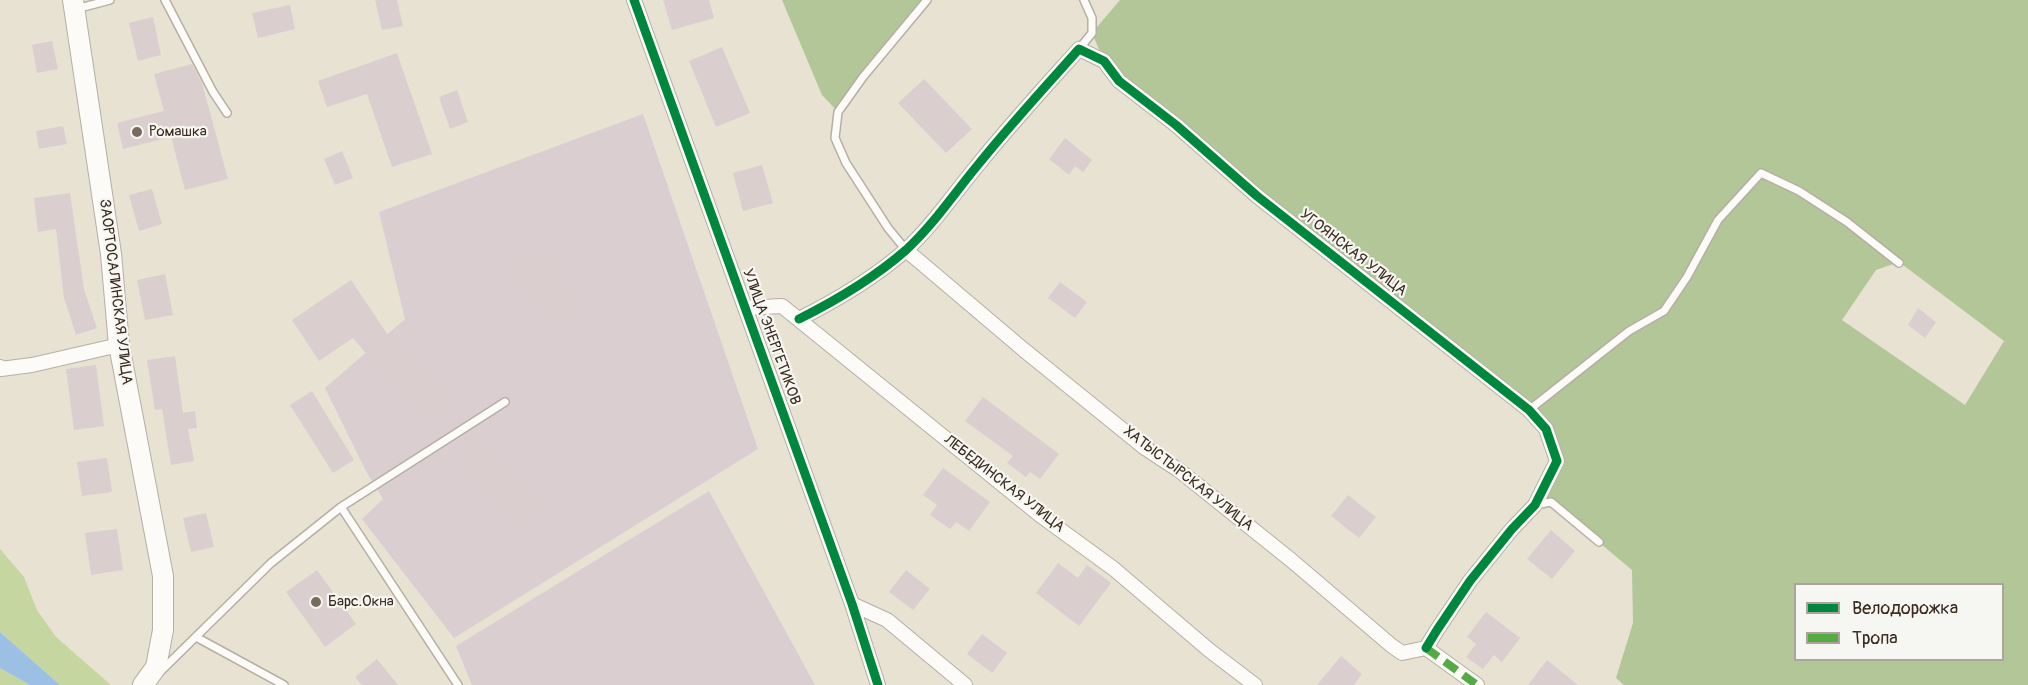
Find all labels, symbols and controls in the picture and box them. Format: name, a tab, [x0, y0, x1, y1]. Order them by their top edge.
place label: Ромашка	[149, 123, 207, 141]
marker: Ромашка	[130, 125, 144, 139]
street label: ЗАОРТОСАЛИНСКАЯ УЛИЦА	[95, 198, 135, 386]
street label: УГОЯНСКАЯ УЛИЦА	[1296, 206, 1410, 300]
street label: УЛИЦА ЭНЕРГЕТИКОВ	[738, 267, 804, 407]
street label: ХАТЫСТЫРСКАЯ УЛИЦА	[1120, 423, 1256, 535]
street label: ЛЕБЕДИНСКАЯ УЛИЦА	[940, 431, 1068, 537]
legend	[1794, 583, 2004, 661]
place label: Барс.Окна	[328, 593, 394, 611]
marker: Барс.Окна	[309, 595, 323, 609]
text: Велодорожка	[1852, 597, 1958, 620]
text: Тропа	[1852, 627, 1898, 650]

